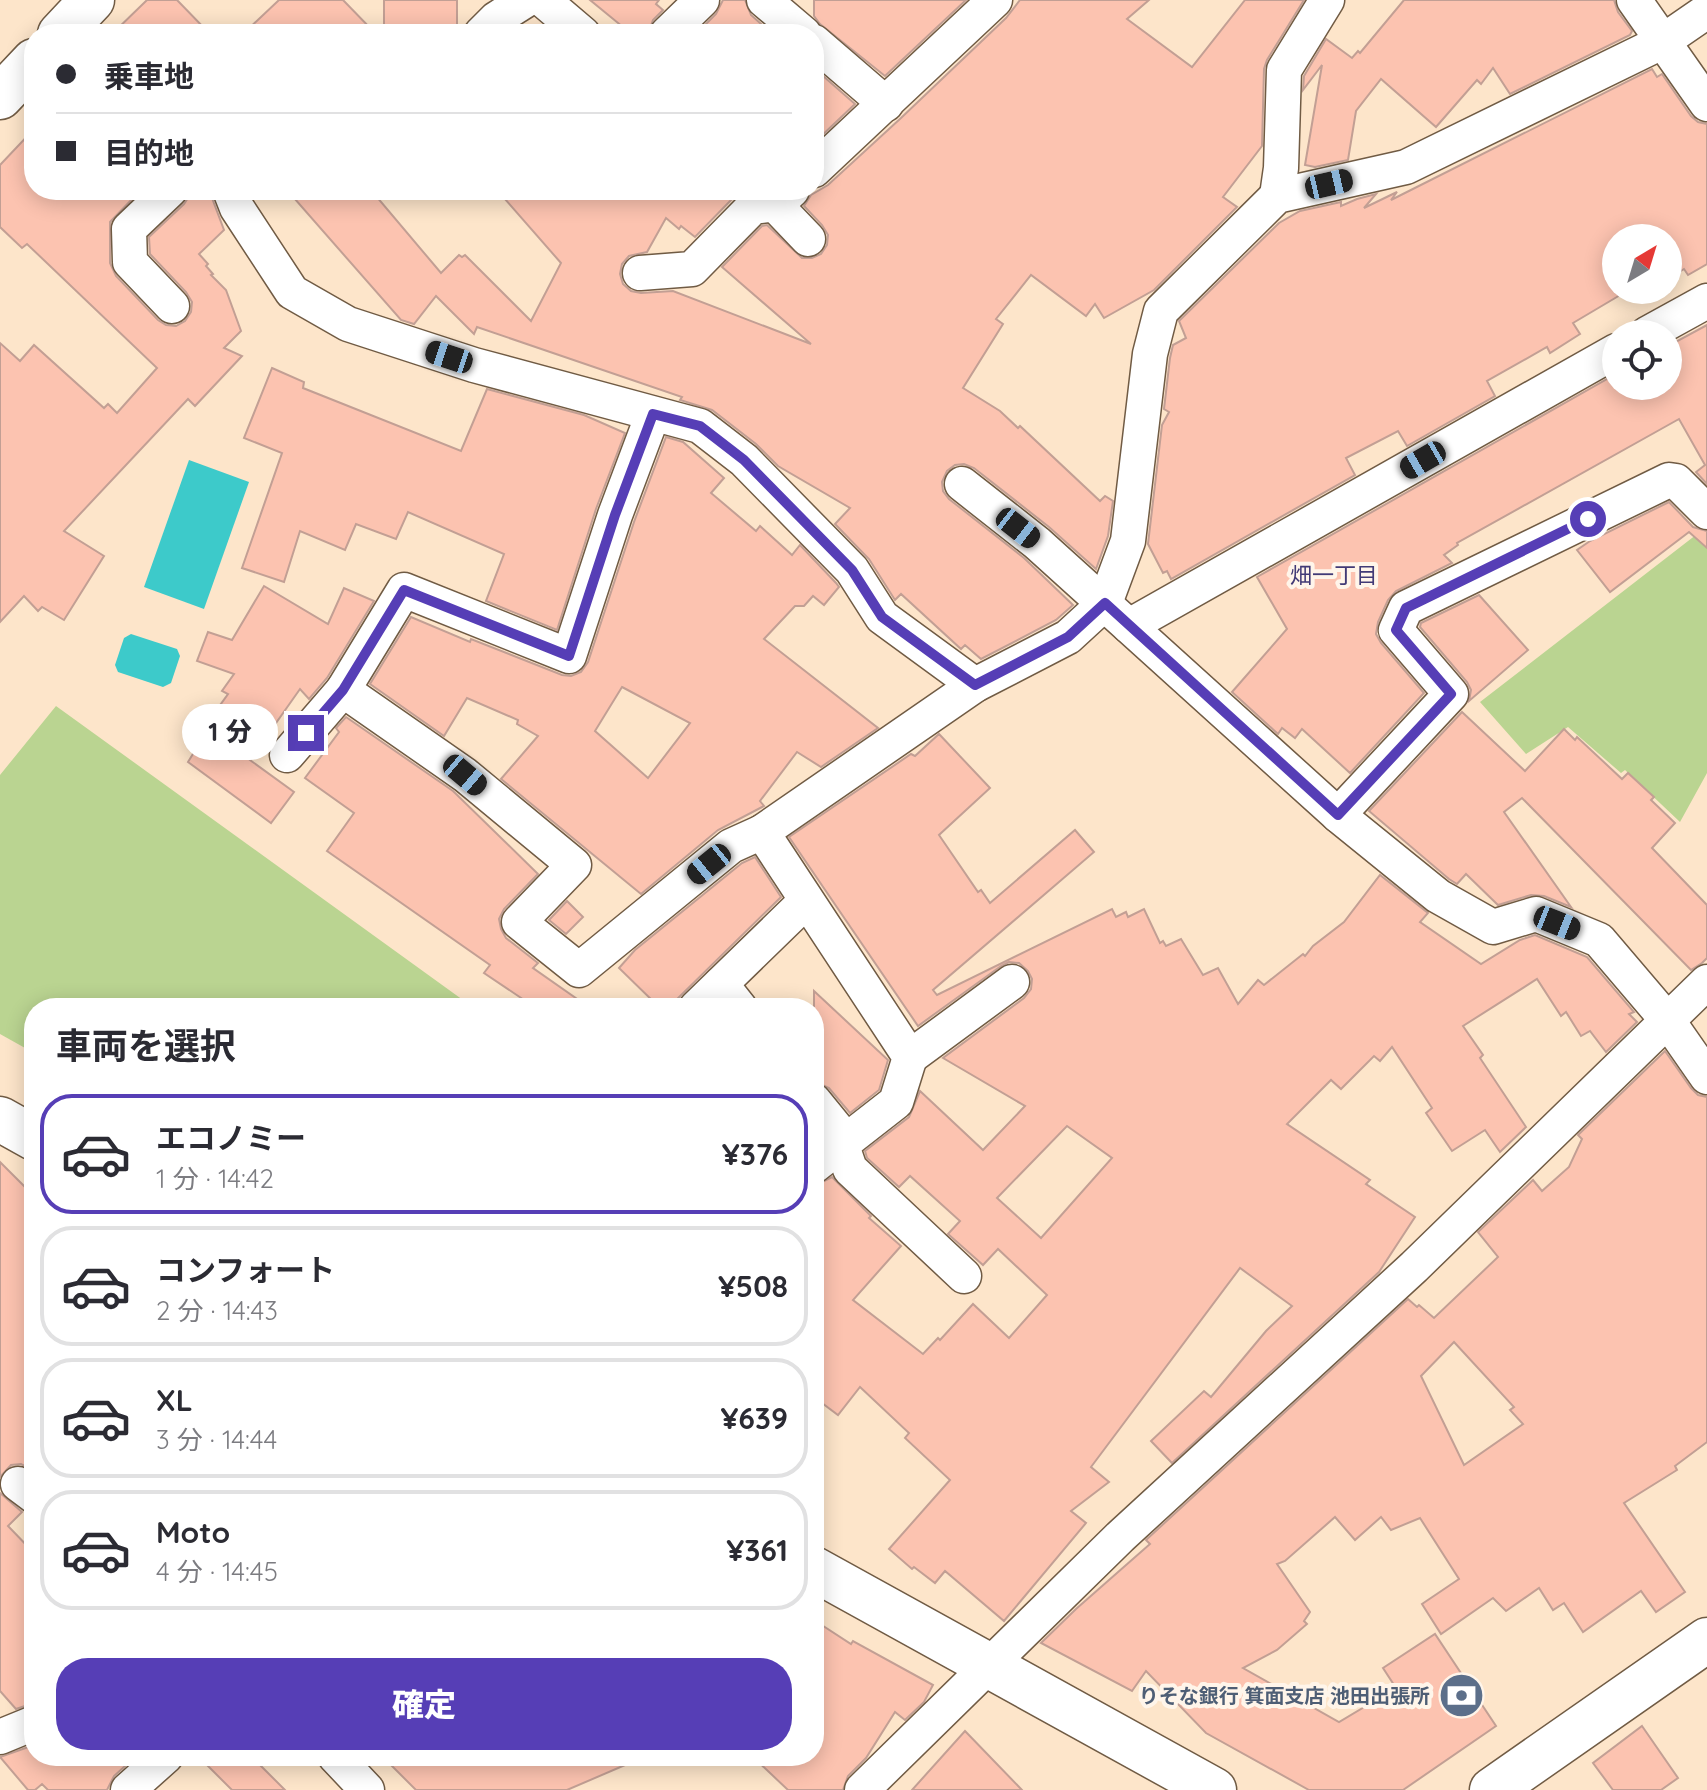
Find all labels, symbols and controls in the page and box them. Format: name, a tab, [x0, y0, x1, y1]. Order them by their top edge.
text: 乗車地	[104, 57, 194, 95]
text: 目的地	[104, 134, 194, 172]
car	[1303, 167, 1355, 201]
north arrow	[1602, 224, 1682, 304]
map controls	[1602, 224, 1682, 400]
button: locate	[1602, 320, 1682, 400]
car	[422, 338, 476, 376]
car	[1396, 438, 1450, 482]
route start	[1570, 501, 1606, 537]
car	[992, 504, 1044, 552]
district label: 畑一丁目	[1290, 561, 1378, 589]
callout: 1 分	[182, 705, 278, 761]
text: 1 分	[208, 715, 252, 748]
route end	[288, 715, 324, 751]
car	[439, 750, 491, 800]
car	[683, 840, 735, 888]
car	[1530, 903, 1584, 943]
text: 車両を選択	[56, 1023, 236, 1068]
icon: car	[60, 1118, 132, 1190]
text: エコノミー	[156, 1119, 306, 1157]
text: ¥376	[722, 1135, 788, 1173]
text: 1 分 · 14:42	[156, 1162, 274, 1195]
icon: car	[60, 1250, 132, 1322]
text: コンフォート	[156, 1251, 335, 1289]
text: ¥508	[718, 1267, 788, 1305]
text: 2 分 · 14:43	[156, 1294, 278, 1327]
text: XL	[156, 1381, 193, 1419]
icon: car	[60, 1382, 132, 1454]
text: ¥639	[720, 1399, 788, 1437]
text: 3 分 · 14:44	[156, 1423, 277, 1456]
text: Moto	[156, 1513, 230, 1551]
icon: car	[60, 1514, 132, 1586]
text: ¥361	[726, 1531, 788, 1569]
text: 4 分 · 14:45	[156, 1555, 278, 1588]
button: 確定	[56, 1658, 792, 1750]
bank icon: りそな銀行 箕面支店 池田出張所	[1437, 1671, 1485, 1719]
place label: りそな銀行 箕面支店 池田出張所	[1139, 1683, 1430, 1708]

